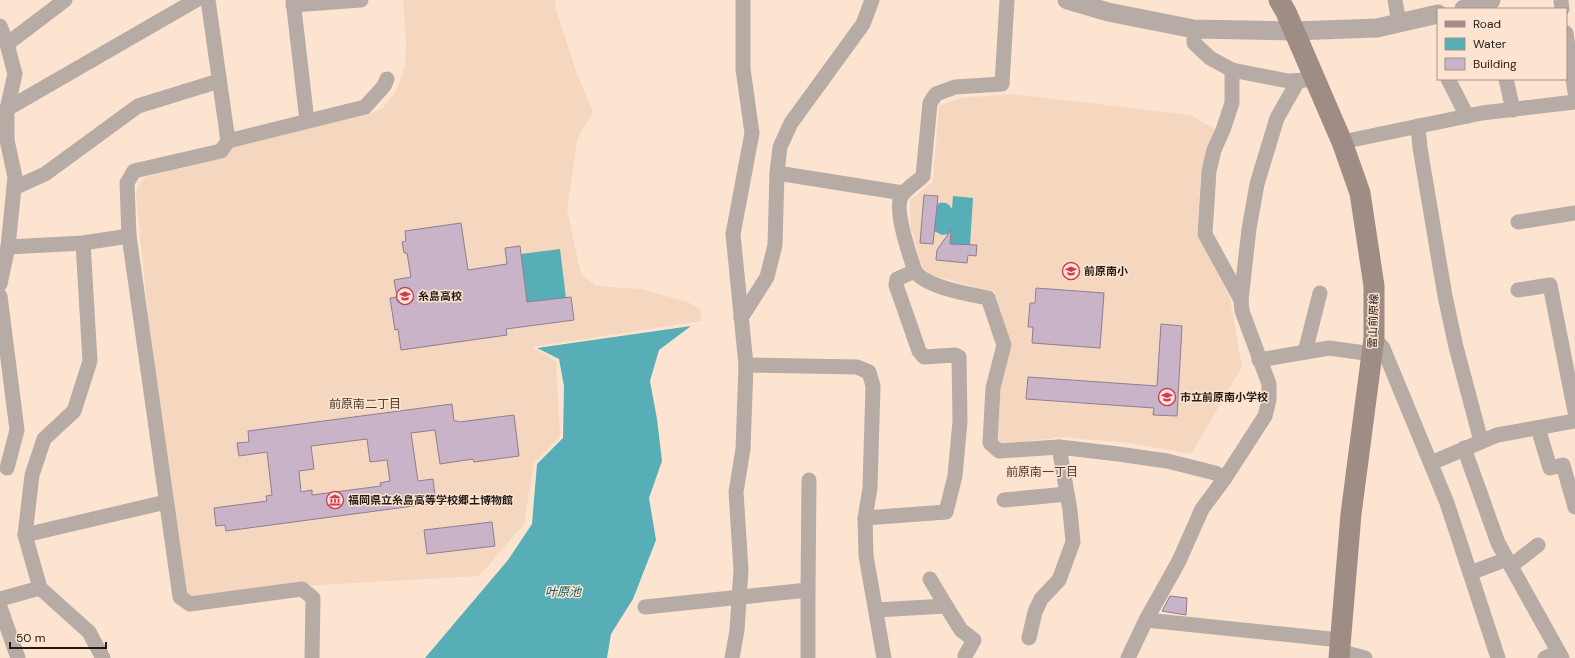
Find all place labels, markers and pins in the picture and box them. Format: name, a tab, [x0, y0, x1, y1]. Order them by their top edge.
school or university icon: 前原南小	[1061, 261, 1081, 281]
place label: 前原南小	[1084, 264, 1128, 278]
school or university icon: 糸島高校	[395, 286, 415, 306]
place label: 糸島高校	[418, 289, 462, 303]
school or university icon: 市立前原南小学校	[1157, 387, 1177, 407]
place label: 市立前原南小学校	[1180, 390, 1268, 404]
museum icon: 福岡県立糸島高等学校郷土博物館	[325, 490, 345, 510]
place label: 福岡県立糸島高等学校郷土博物館	[348, 493, 513, 507]

